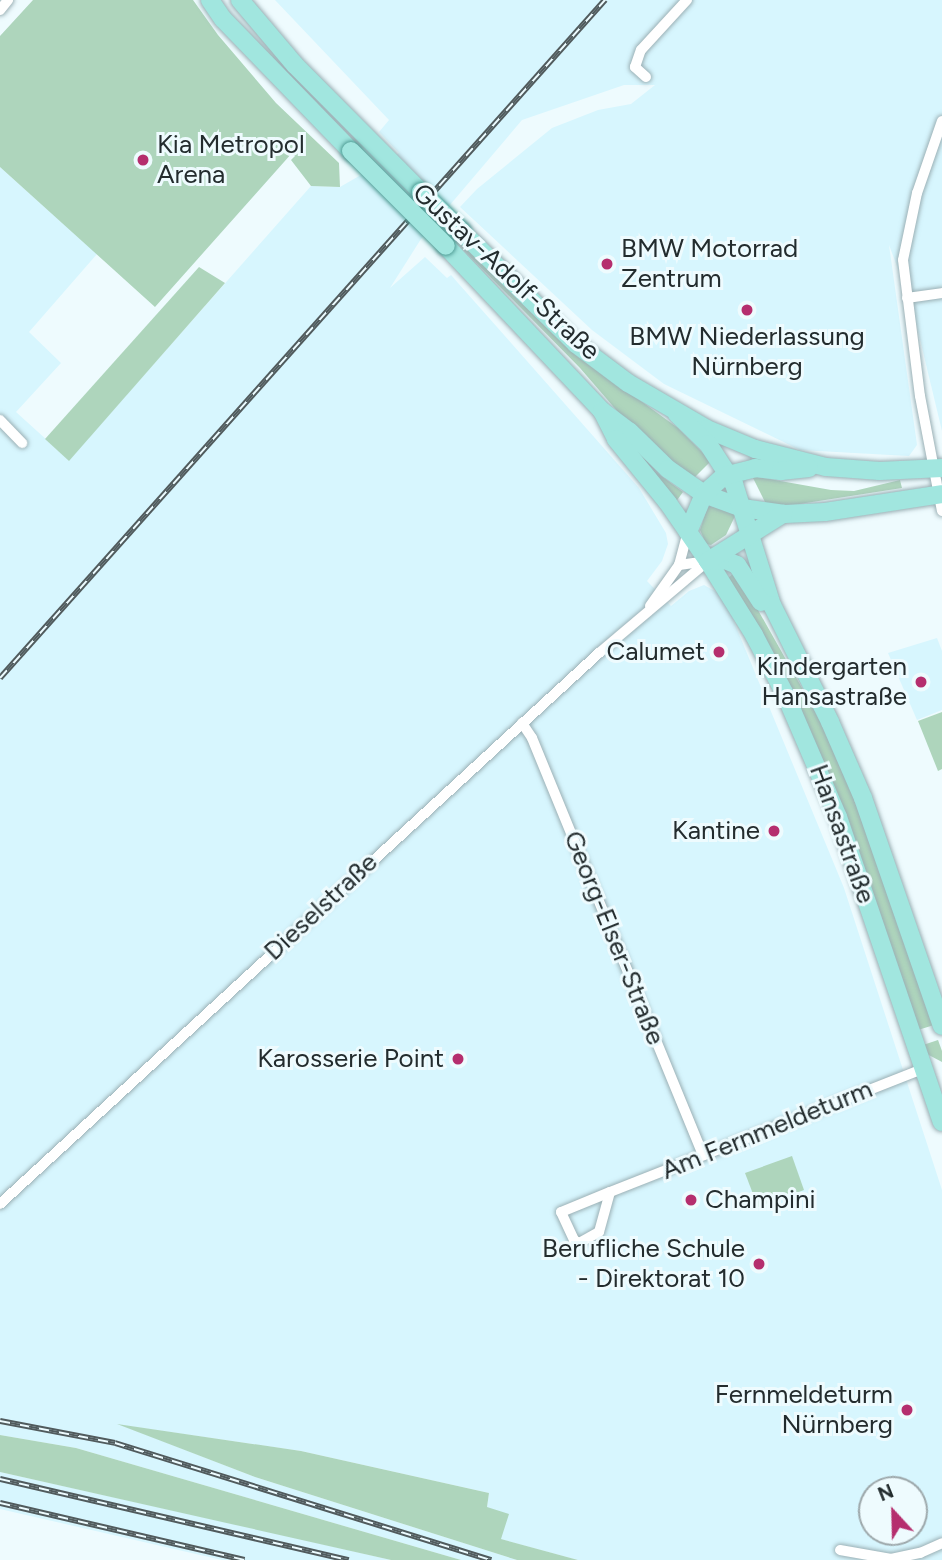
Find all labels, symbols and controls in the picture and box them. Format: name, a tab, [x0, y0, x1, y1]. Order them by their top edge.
place label: Kia Metropol Arena	[157, 129, 305, 190]
marker: Kia Metropol Arena	[135, 152, 151, 168]
street label: Gustav-Adolf-Straße	[406, 177, 606, 367]
place label: BMW Motorrad Zentrum	[621, 233, 798, 294]
marker: BMW Motorrad Zentrum	[599, 256, 615, 272]
marker: BMW Niederlassung Nürnberg	[739, 302, 755, 318]
place label: BMW Niederlassung Nürnberg	[629, 321, 865, 382]
place label: Calumet	[607, 636, 705, 668]
marker: Calumet	[711, 644, 727, 660]
place label: Kindergarten Hansastraße	[757, 651, 907, 712]
marker: Kindergarten Hansastraße	[913, 674, 929, 690]
street label: Hansastraße	[802, 760, 882, 908]
place label: Kantine	[672, 815, 760, 847]
marker: Kantine	[766, 823, 782, 839]
street label: Georg-Elser-Straße	[557, 827, 671, 1049]
street label: Dieselstraße	[258, 847, 384, 967]
place label: Karosserie Point	[257, 1043, 444, 1075]
marker: Karosserie Point	[450, 1051, 466, 1067]
street label: Am Fernmeldeturm	[657, 1074, 877, 1186]
place label: Champini	[705, 1184, 816, 1216]
marker: Champini	[683, 1192, 699, 1208]
place label: Berufliche Schule - Direktorat 10	[542, 1233, 745, 1294]
marker: Berufliche Schule - Direktorat 10	[751, 1256, 767, 1272]
place label: Fernmeldeturm Nürnberg	[715, 1379, 893, 1440]
marker: Fernmeldeturm Nürnberg	[899, 1402, 915, 1418]
north arrow	[858, 1476, 928, 1546]
text: N	[875, 1480, 897, 1506]

